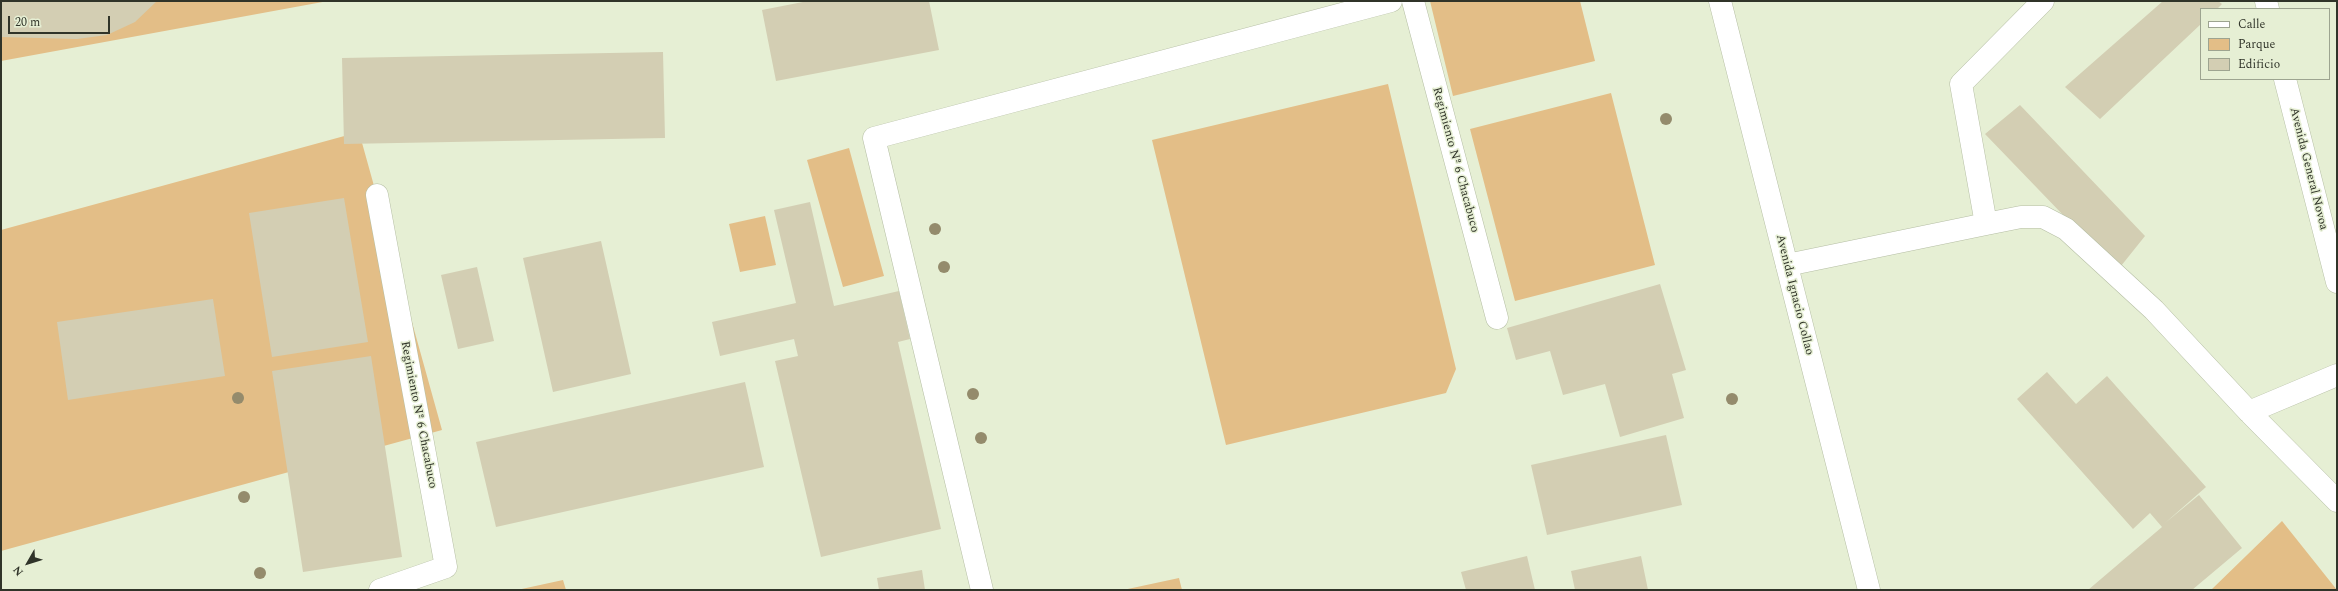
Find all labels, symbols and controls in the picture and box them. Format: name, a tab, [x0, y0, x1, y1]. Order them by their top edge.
scale bar	[10, 8, 112, 34]
legend	[2200, 8, 2330, 80]
text: 20 m	[15, 13, 40, 32]
text: Calle	[2238, 15, 2265, 34]
text: Parque	[2238, 35, 2275, 54]
text: Edificio	[2238, 55, 2280, 74]
street label: Regimiento Nº 6 Chacabuco	[1429, 86, 1481, 234]
street label: Avenida General Novoa	[2286, 106, 2330, 232]
street label: Avenida Ignacio Collao	[1772, 233, 1816, 357]
street label: Regimiento Nº 6 Chacabuco	[397, 340, 439, 490]
north arrow	[8, 543, 48, 583]
text: N	[9, 562, 28, 580]

